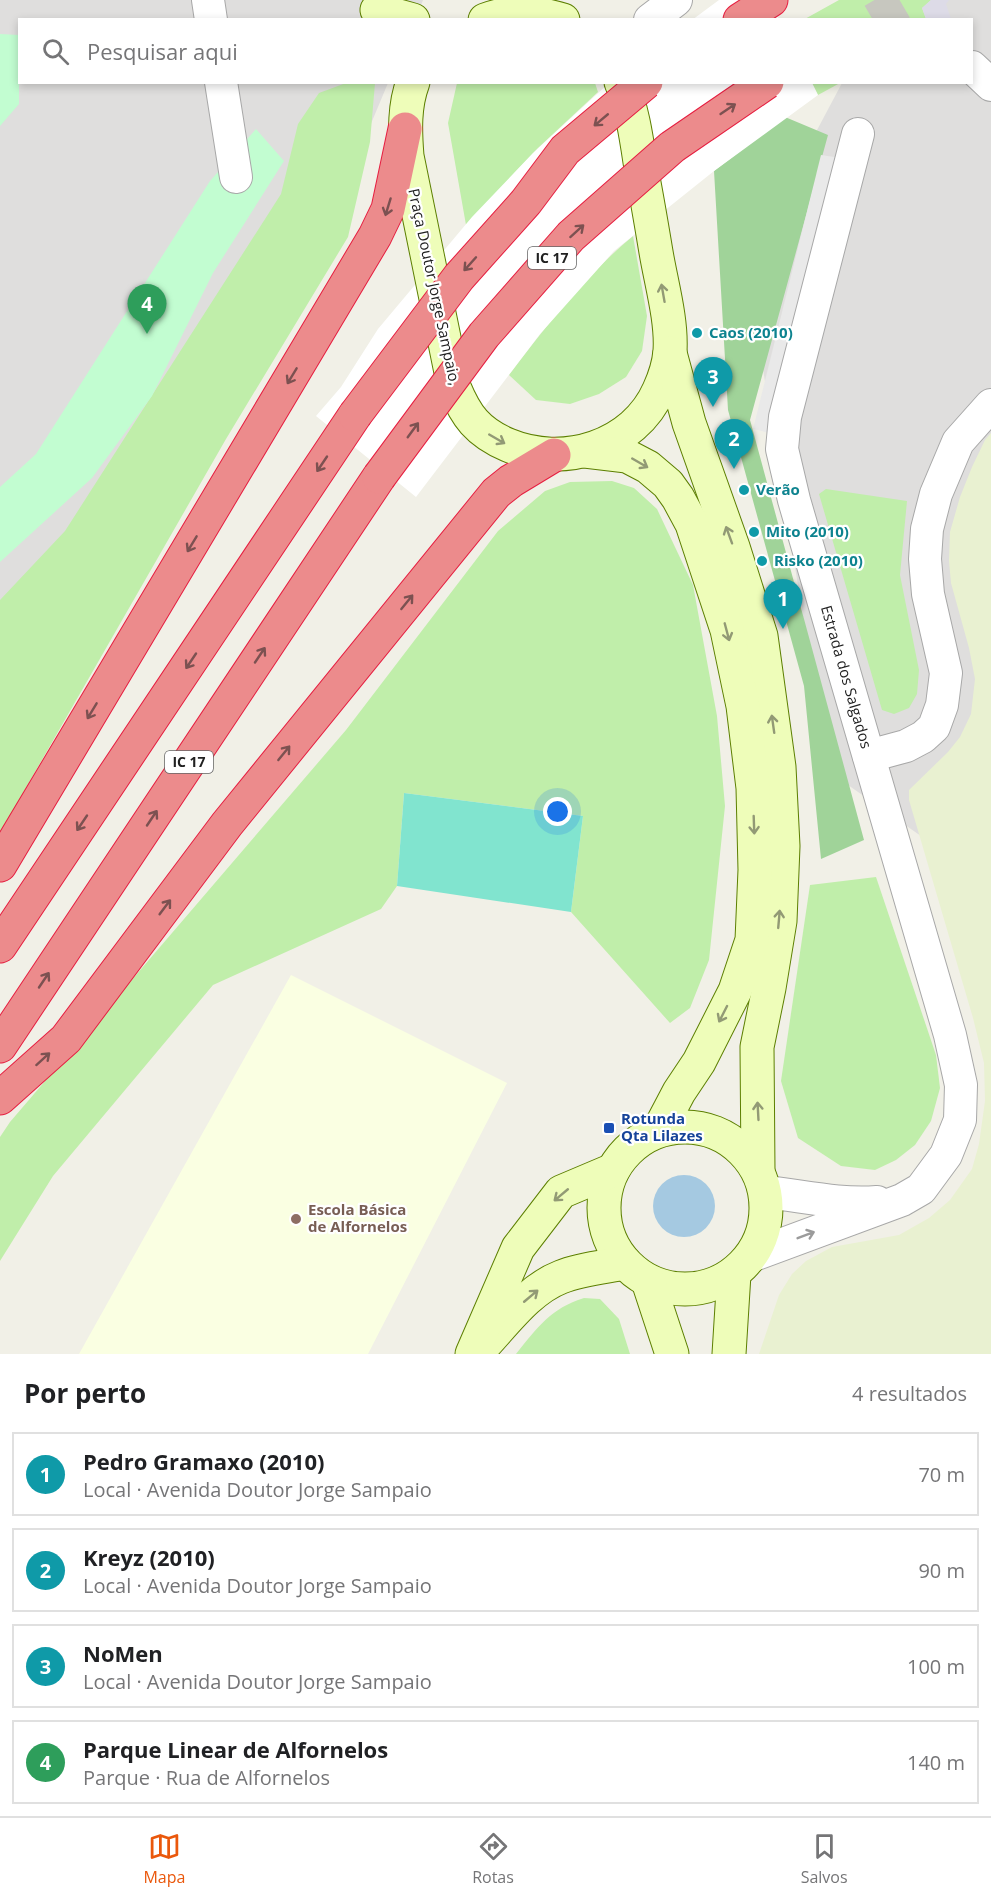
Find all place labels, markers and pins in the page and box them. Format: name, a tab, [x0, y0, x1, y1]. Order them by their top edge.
pin: 4	[128, 284, 166, 334]
place label: Caos (2010)	[709, 322, 793, 342]
marker: Caos (2010)	[690, 326, 704, 340]
pin: 3	[694, 358, 732, 407]
pin: 2	[714, 420, 754, 469]
place label: Verão	[756, 479, 800, 499]
marker: Verão	[737, 483, 751, 497]
place label: Mito (2010)	[766, 521, 849, 541]
marker: Mito (2010)	[747, 525, 761, 539]
place label: Risko (2010)	[774, 550, 863, 570]
marker: Risko (2010)	[755, 554, 769, 568]
pin: 1	[764, 580, 802, 629]
place label: Rotunda Qta Lilazes	[621, 1108, 703, 1145]
marker: Rotunda Qta Lilazes	[602, 1121, 616, 1135]
place label: Escola Básica de Alfornelos	[308, 1199, 407, 1236]
marker: Escola Básica de Alfornelos	[289, 1212, 303, 1226]

